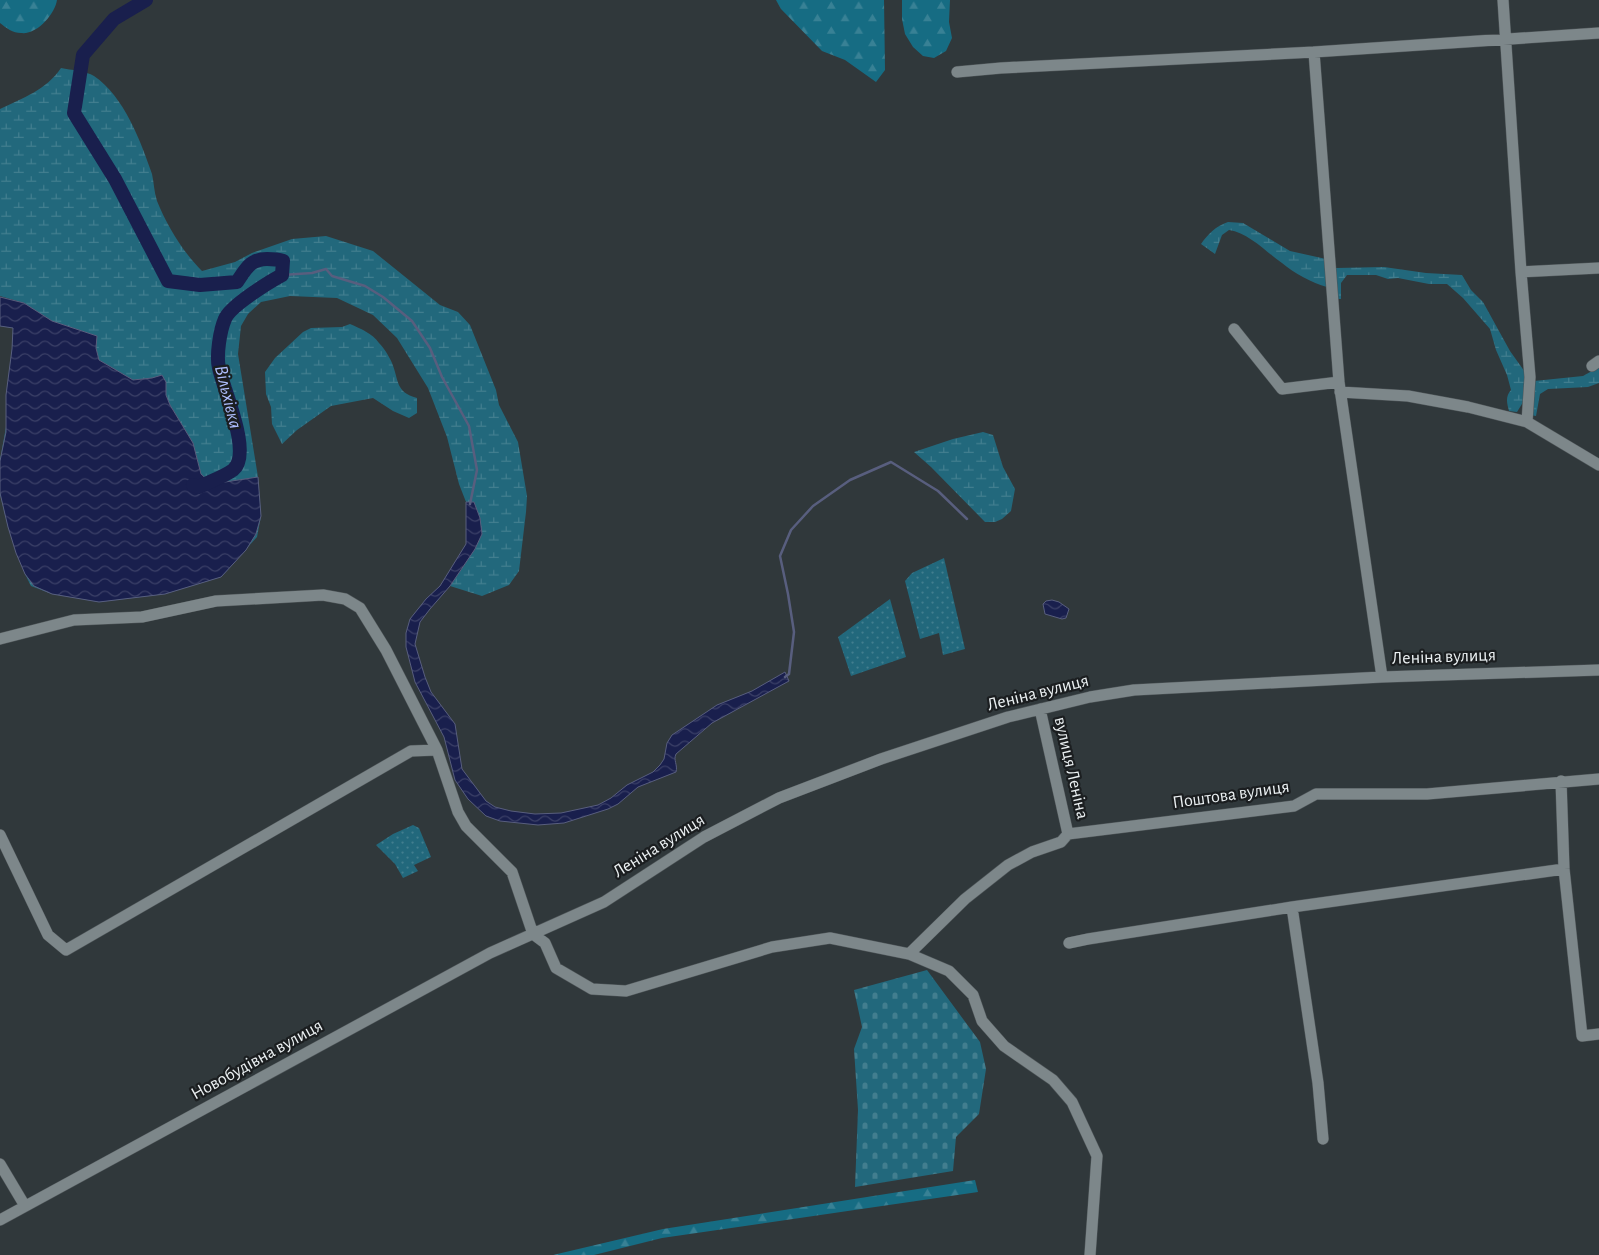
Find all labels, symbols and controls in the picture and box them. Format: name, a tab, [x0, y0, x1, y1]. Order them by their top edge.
water label: Вільхівка	[211, 363, 245, 431]
street label: Леніна вулиця	[1392, 646, 1496, 668]
street label: Леніна вулиця	[985, 672, 1091, 714]
street label: вулиця Леніна	[1051, 715, 1091, 821]
street label: Поштова вулиця	[1171, 778, 1291, 812]
street label: Леніна вулиця	[610, 811, 708, 881]
street label: Новобудівна вулиця	[188, 1016, 326, 1104]

